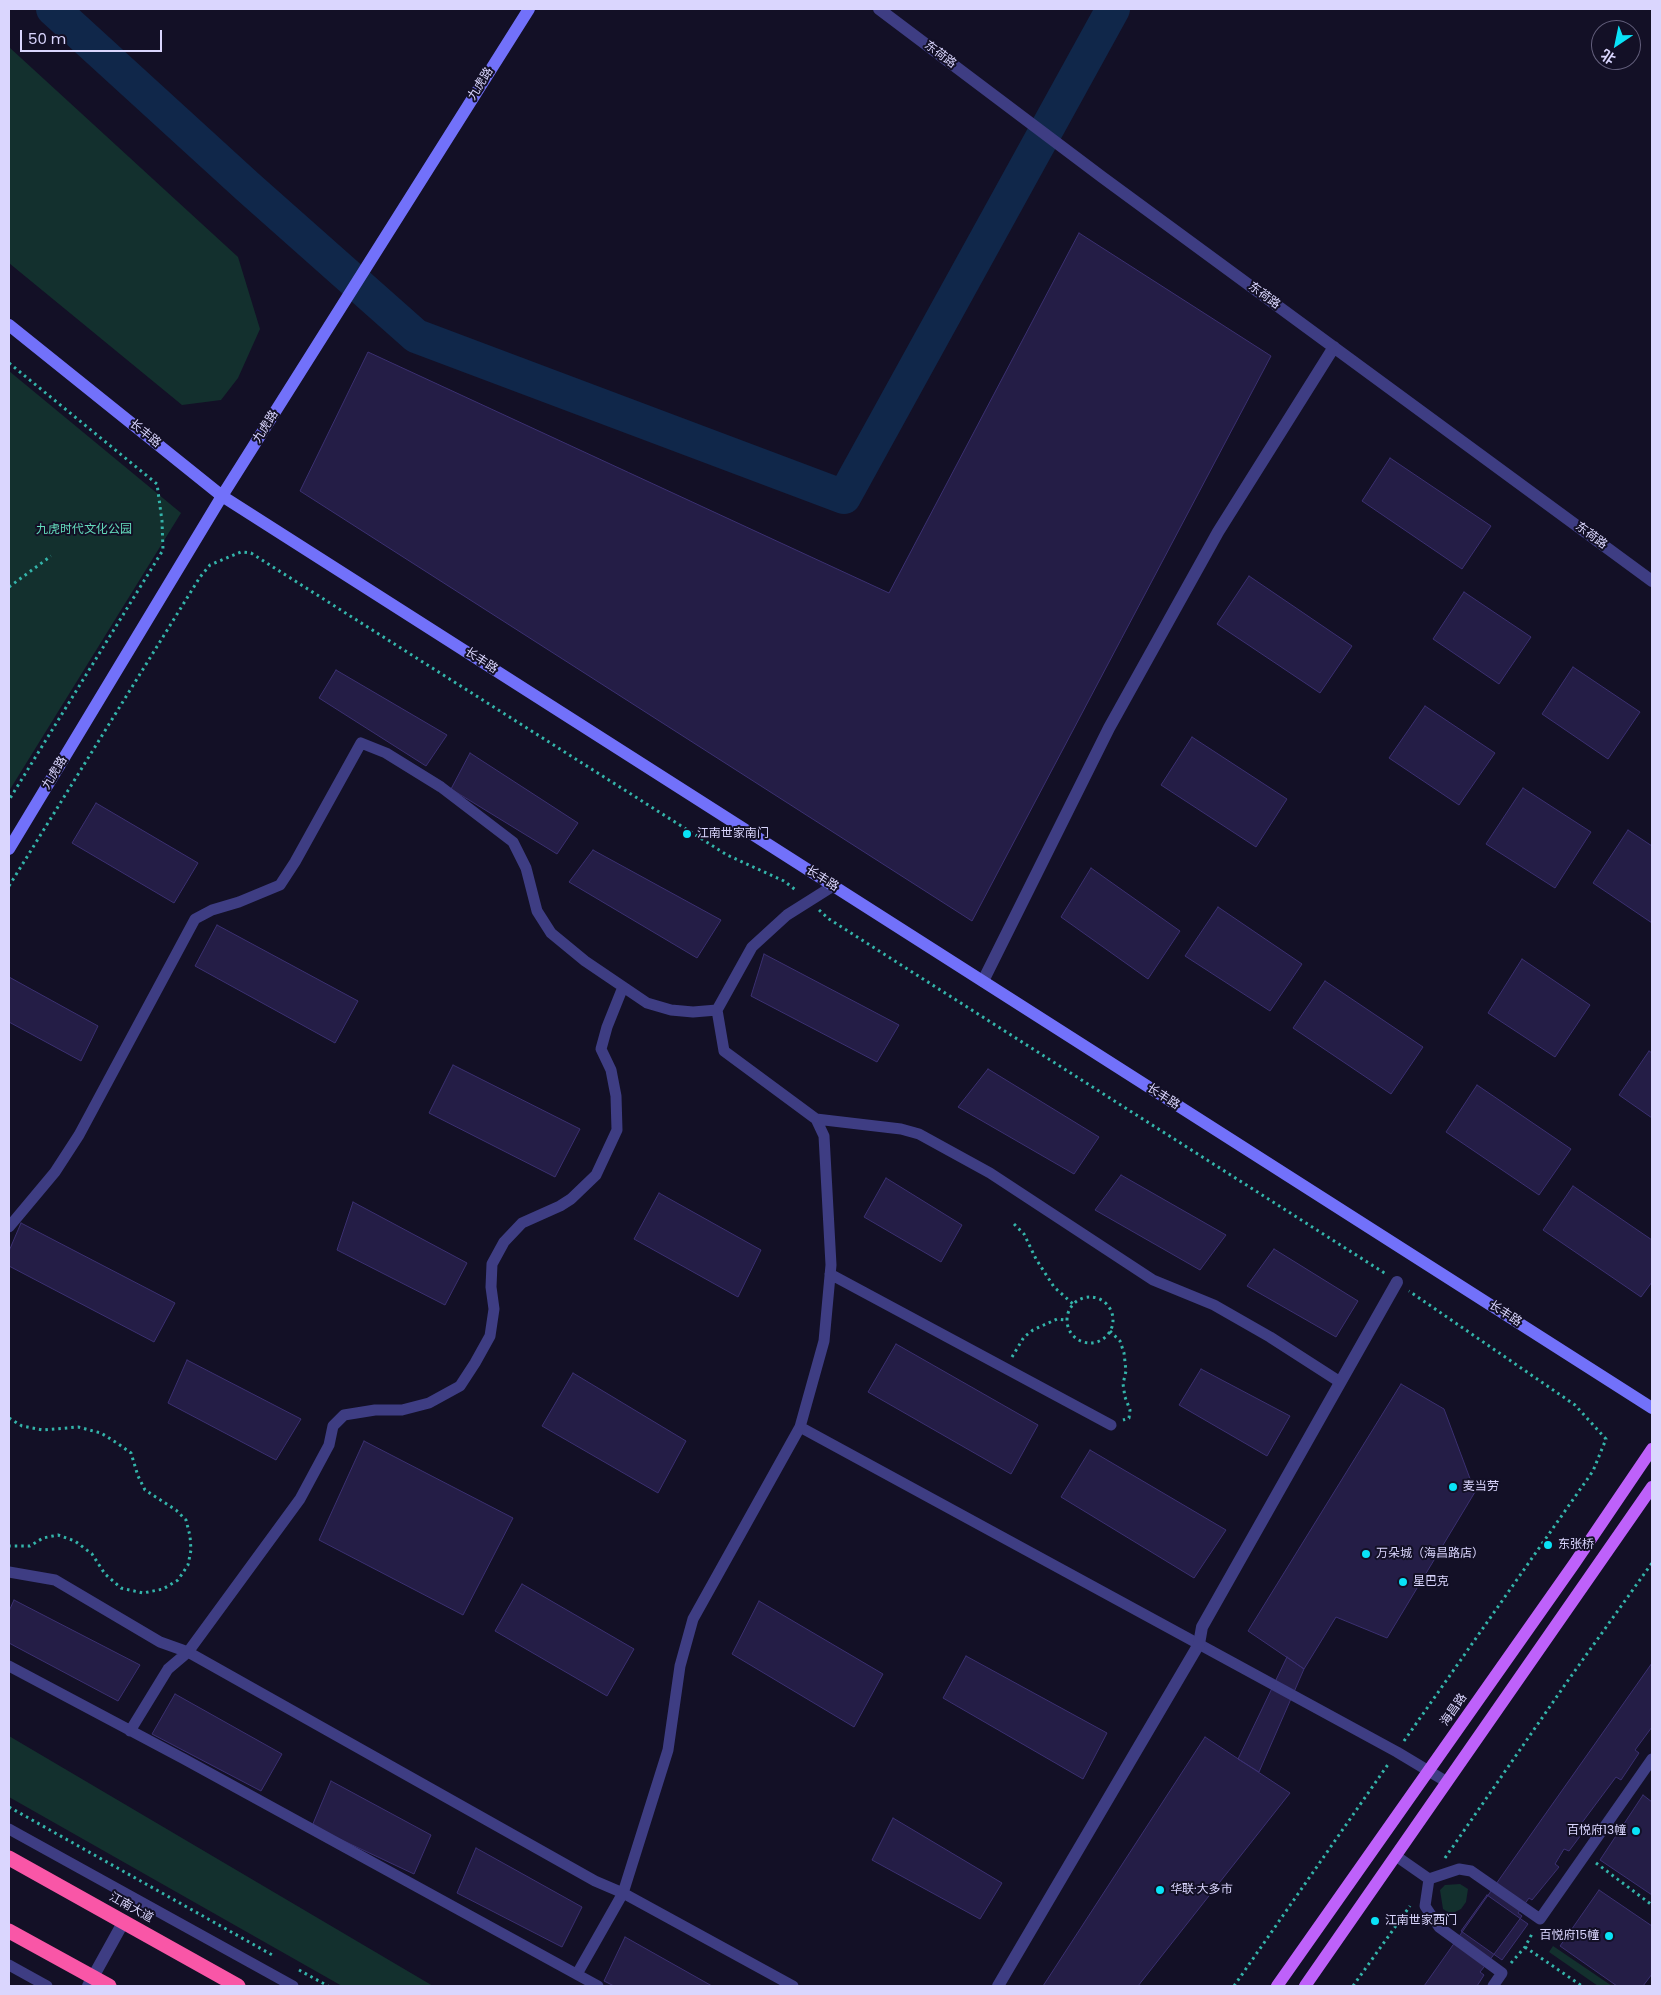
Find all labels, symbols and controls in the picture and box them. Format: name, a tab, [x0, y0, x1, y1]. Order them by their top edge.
scale bar	[22, 20, 165, 52]
north arrow	[1591, 20, 1641, 70]
text: 50 m	[28, 28, 66, 49]
street label: 东荷路	[921, 38, 959, 72]
text: 北	[1597, 44, 1620, 69]
street label: 九虎路	[465, 65, 497, 103]
street label: 东荷路	[1245, 280, 1283, 312]
street label: 九虎路	[250, 408, 282, 446]
street label: 长丰路	[126, 417, 164, 451]
street label: 东荷路	[1572, 520, 1610, 552]
park label: 九虎时代文化公园	[36, 523, 132, 537]
street label: 长丰路	[462, 645, 500, 677]
street label: 九虎路	[40, 754, 70, 792]
place label: 江南世家南门	[697, 827, 769, 841]
marker: 江南世家南门	[681, 828, 693, 840]
street label: 长丰路	[803, 863, 841, 895]
street label: 长丰路	[1144, 1081, 1182, 1113]
street label: 长丰路	[1486, 1298, 1524, 1330]
place label: 麦当劳	[1463, 1480, 1499, 1494]
marker: 麦当劳	[1447, 1481, 1459, 1493]
place label: 东张桥	[1558, 1538, 1594, 1552]
marker: 东张桥	[1542, 1539, 1554, 1551]
place label: 万朵城（海昌路店）	[1376, 1547, 1484, 1561]
marker: 万朵城（海昌路店）	[1360, 1548, 1372, 1560]
place label: 星巴克	[1413, 1575, 1449, 1589]
marker: 星巴克	[1397, 1576, 1409, 1588]
street label: 海昌路	[1438, 1691, 1470, 1729]
place label: 百悦府13幢	[1567, 1824, 1626, 1838]
marker: 百悦府13幢	[1630, 1825, 1642, 1837]
place label: 华联·大多市	[1170, 1883, 1233, 1897]
marker: 华联·大多市	[1154, 1884, 1166, 1896]
street label: 江南大道	[107, 1890, 155, 1926]
place label: 江南世家西门	[1385, 1914, 1457, 1928]
marker: 江南世家西门	[1369, 1915, 1381, 1927]
place label: 百悦府15幢	[1540, 1929, 1599, 1943]
marker: 百悦府15幢	[1603, 1930, 1615, 1942]

